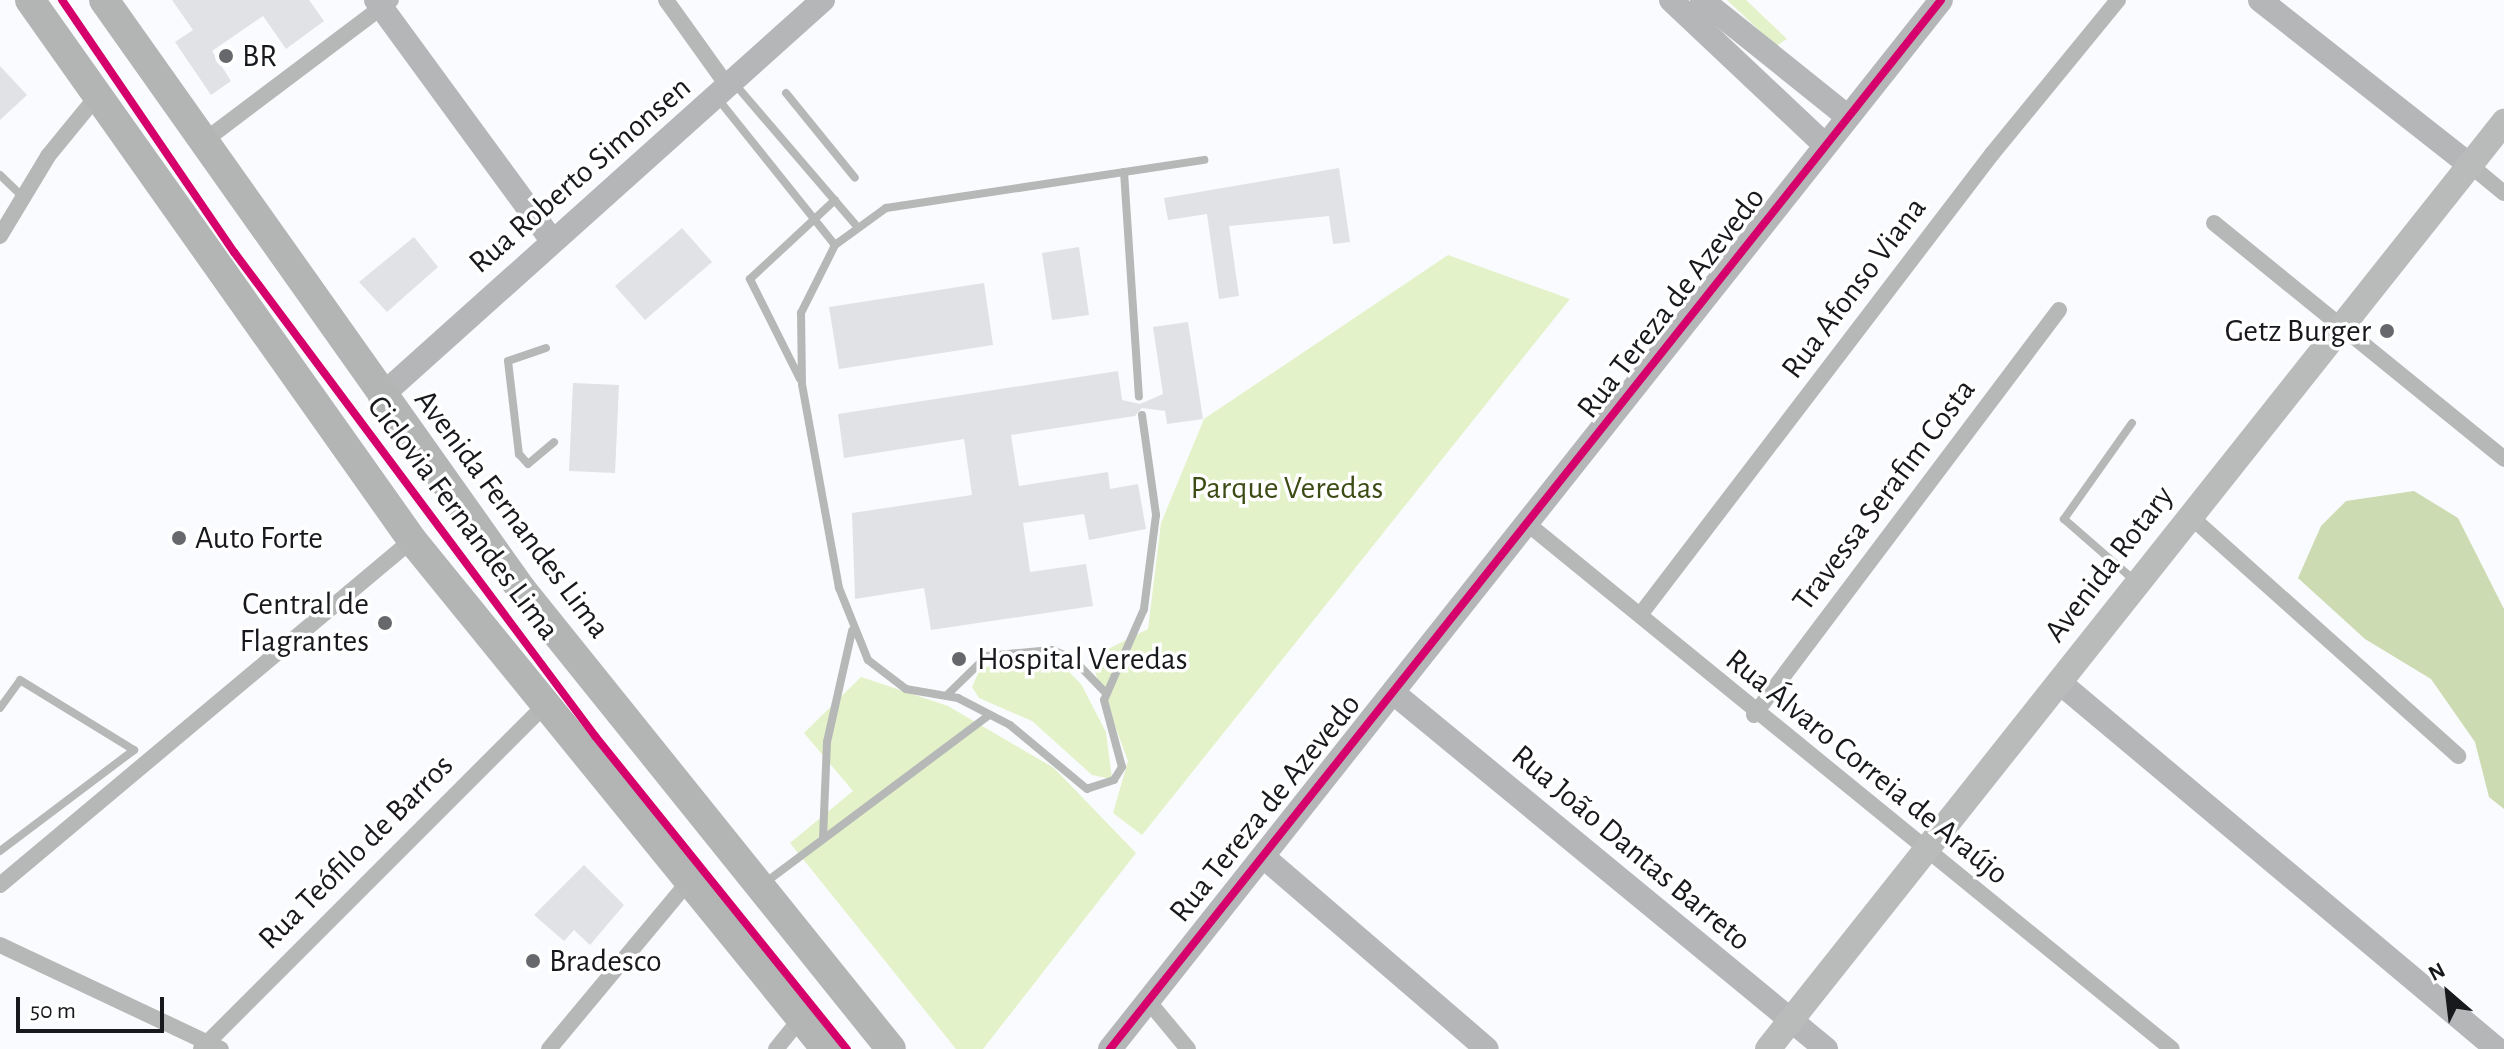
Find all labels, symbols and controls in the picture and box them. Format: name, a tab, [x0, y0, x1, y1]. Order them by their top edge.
place label: BR	[242, 37, 277, 75]
marker: BR	[217, 47, 235, 65]
street label: Rua Roberto Simonsen	[461, 68, 699, 282]
street label: Rua Tereza de Azevedo	[1569, 180, 1773, 426]
street label: Rua Afonso Viana	[1773, 190, 1935, 386]
place label: Getz Burger	[2225, 312, 2371, 350]
marker: Getz Burger	[2378, 322, 2396, 340]
street label: Travessa Serafim Costa	[1784, 371, 1984, 619]
street label: Avenida Fernandes Lima	[406, 382, 618, 646]
street label: Ciclovia Fernandes Lima	[358, 388, 568, 648]
park label: Parque Veredas	[1191, 469, 1383, 507]
street label: Avenida Rotary	[2036, 478, 2182, 650]
place label: Auto Forte	[195, 519, 323, 557]
marker: Auto Forte	[170, 529, 188, 547]
place label: Central de Flagrantes	[240, 586, 369, 661]
marker: Central de Flagrantes	[376, 614, 394, 632]
place label: Hospital Veredas	[977, 640, 1188, 678]
street label: Rua Álvaro Correia de Araújo	[1718, 641, 2016, 893]
marker: Hospital Veredas	[948, 648, 970, 670]
street label: Rua Tereza de Azevedo	[1161, 686, 1369, 930]
street label: Rua João Dantas Barreto	[1504, 737, 1758, 959]
street label: Rua Teófilo de Barros	[250, 746, 462, 958]
place label: Bradesco	[549, 942, 662, 980]
marker: Bradesco	[524, 952, 542, 970]
north arrow	[2408, 953, 2488, 1033]
text: N	[2425, 959, 2449, 985]
scale bar	[20, 981, 168, 1031]
text: 50 m	[30, 999, 76, 1023]

